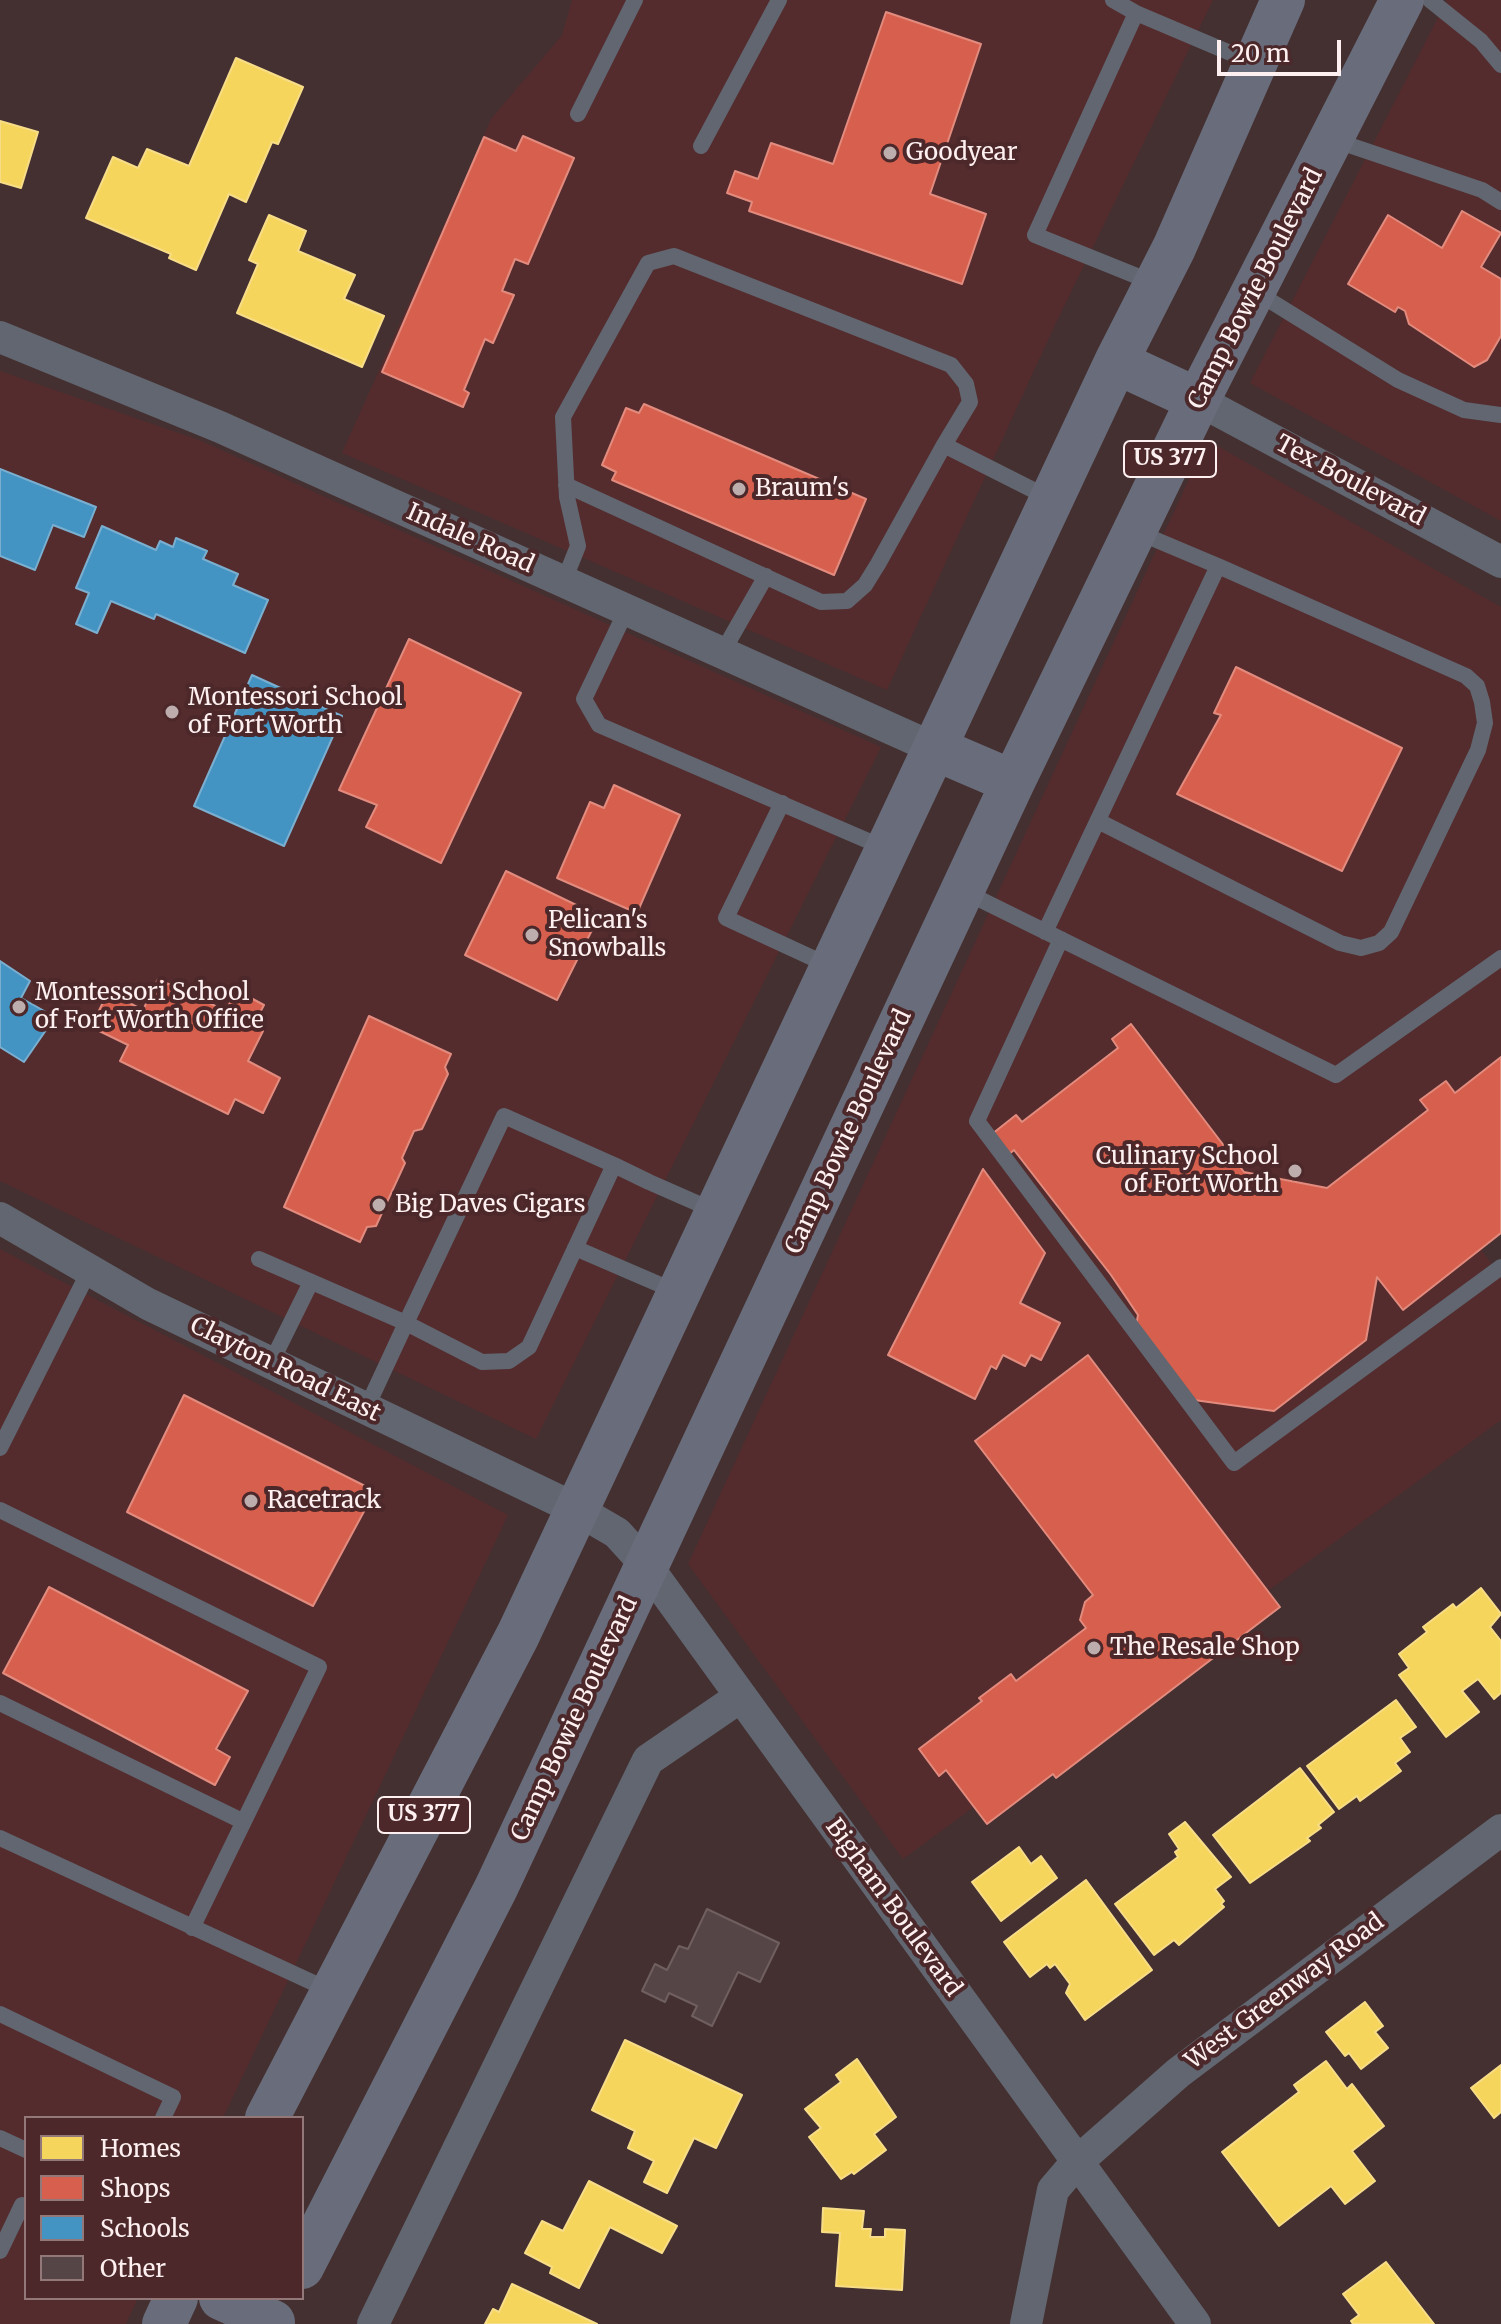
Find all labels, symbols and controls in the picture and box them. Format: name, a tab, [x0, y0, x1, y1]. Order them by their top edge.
scale bar	[1221, 24, 1345, 74]
text: 20 m	[1231, 38, 1290, 69]
place label: Goodyear	[906, 139, 1017, 167]
marker: Goodyear	[881, 144, 899, 162]
street label: Camp Bowie Boulevard	[1183, 164, 1329, 414]
street label: Tex Boulevard	[1270, 430, 1430, 532]
road number: US 377	[1124, 441, 1216, 477]
place label: Braum's	[755, 475, 849, 503]
marker: Braum's	[730, 480, 748, 498]
street label: Indale Road	[402, 498, 538, 580]
place label: Montessori School of Fort Worth	[188, 684, 403, 740]
marker: Montessori School of Fort Worth	[163, 703, 181, 721]
place label: Pelican's Snowballs	[548, 907, 666, 963]
marker: Pelican's Snowballs	[523, 926, 541, 944]
place label: Montessori School of Fort Worth Office	[35, 979, 264, 1035]
marker: Montessori School of Fort Worth Office	[10, 998, 28, 1016]
street label: Camp Bowie Boulevard	[780, 1005, 918, 1259]
place label: Culinary School of Fort Worth	[1096, 1143, 1279, 1199]
marker: Culinary School of Fort Worth	[1286, 1162, 1304, 1180]
place label: Big Daves Cigars	[395, 1191, 585, 1219]
marker: Big Daves Cigars	[370, 1196, 388, 1214]
street label: Clayton Road East	[185, 1311, 385, 1429]
place label: Racetrack	[267, 1487, 381, 1515]
marker: Racetrack	[242, 1492, 260, 1510]
street label: Camp Bowie Boulevard	[506, 1592, 644, 1846]
place label: The Resale Shop	[1110, 1634, 1300, 1662]
marker: The Resale Shop	[1085, 1639, 1103, 1657]
road number: US 377	[378, 1797, 470, 1833]
street label: Bigham Boulevard	[819, 1814, 967, 2002]
street label: West Greenway Road	[1180, 1908, 1390, 2076]
legend	[24, 2116, 304, 2300]
text: Homes	[100, 2133, 181, 2164]
text: Shops	[100, 2173, 171, 2204]
text: Schools	[100, 2213, 190, 2244]
text: Other	[100, 2253, 166, 2284]

